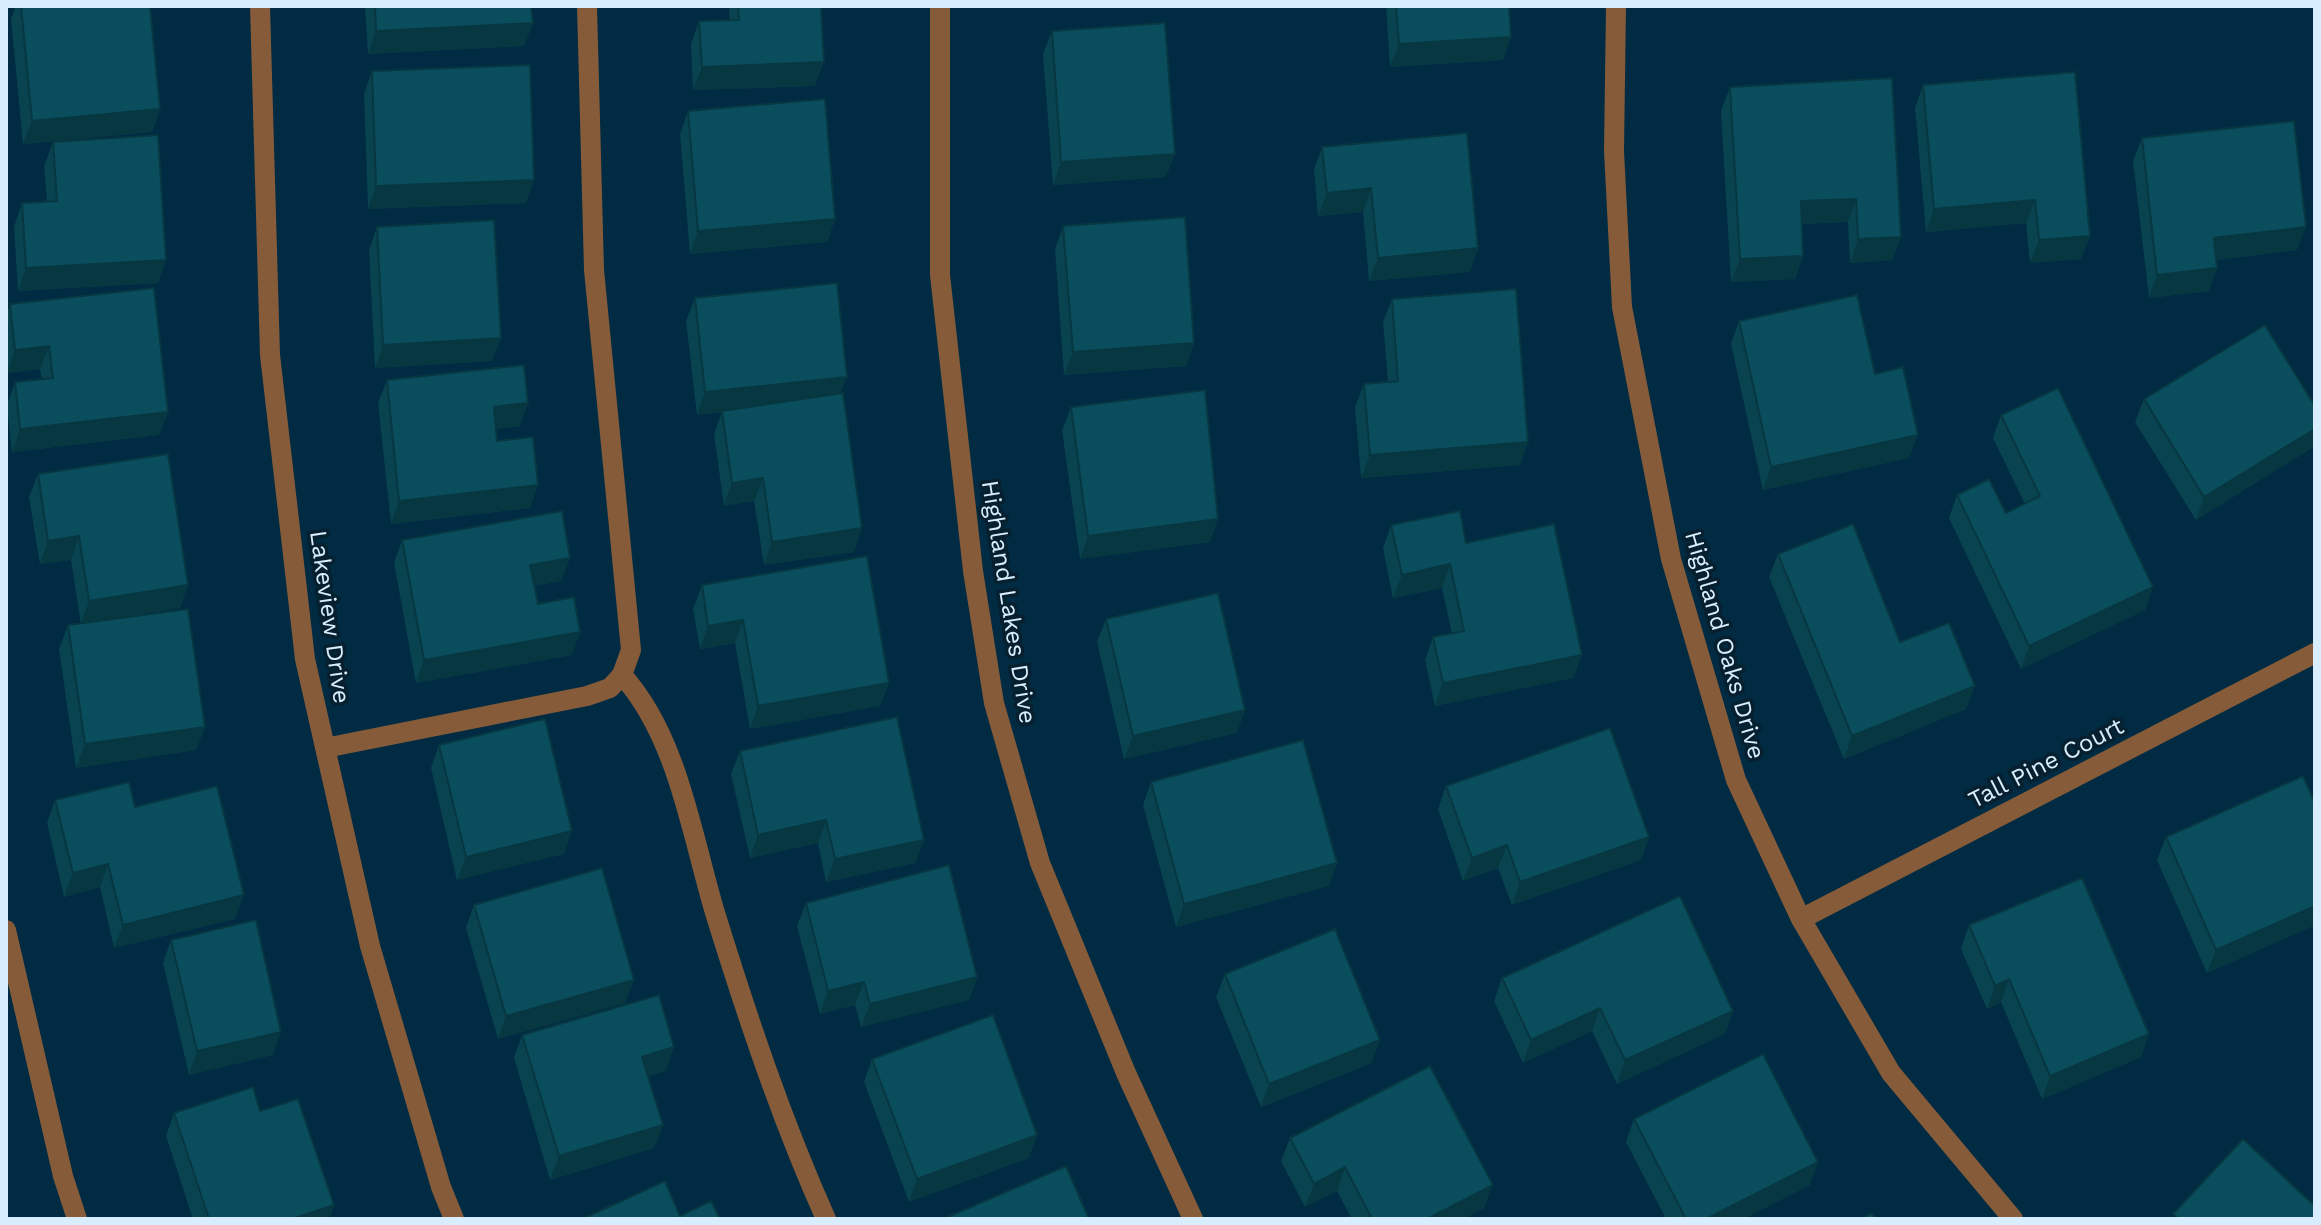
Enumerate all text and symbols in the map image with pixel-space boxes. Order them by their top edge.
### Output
street label: Highland Lakes Drive [976,478,1042,726]
street label: Highland Oaks Drive [1679,528,1771,762]
street label: Lakeview Drive [304,529,356,705]
street label: Tall Pine Court [1964,712,2128,814]

